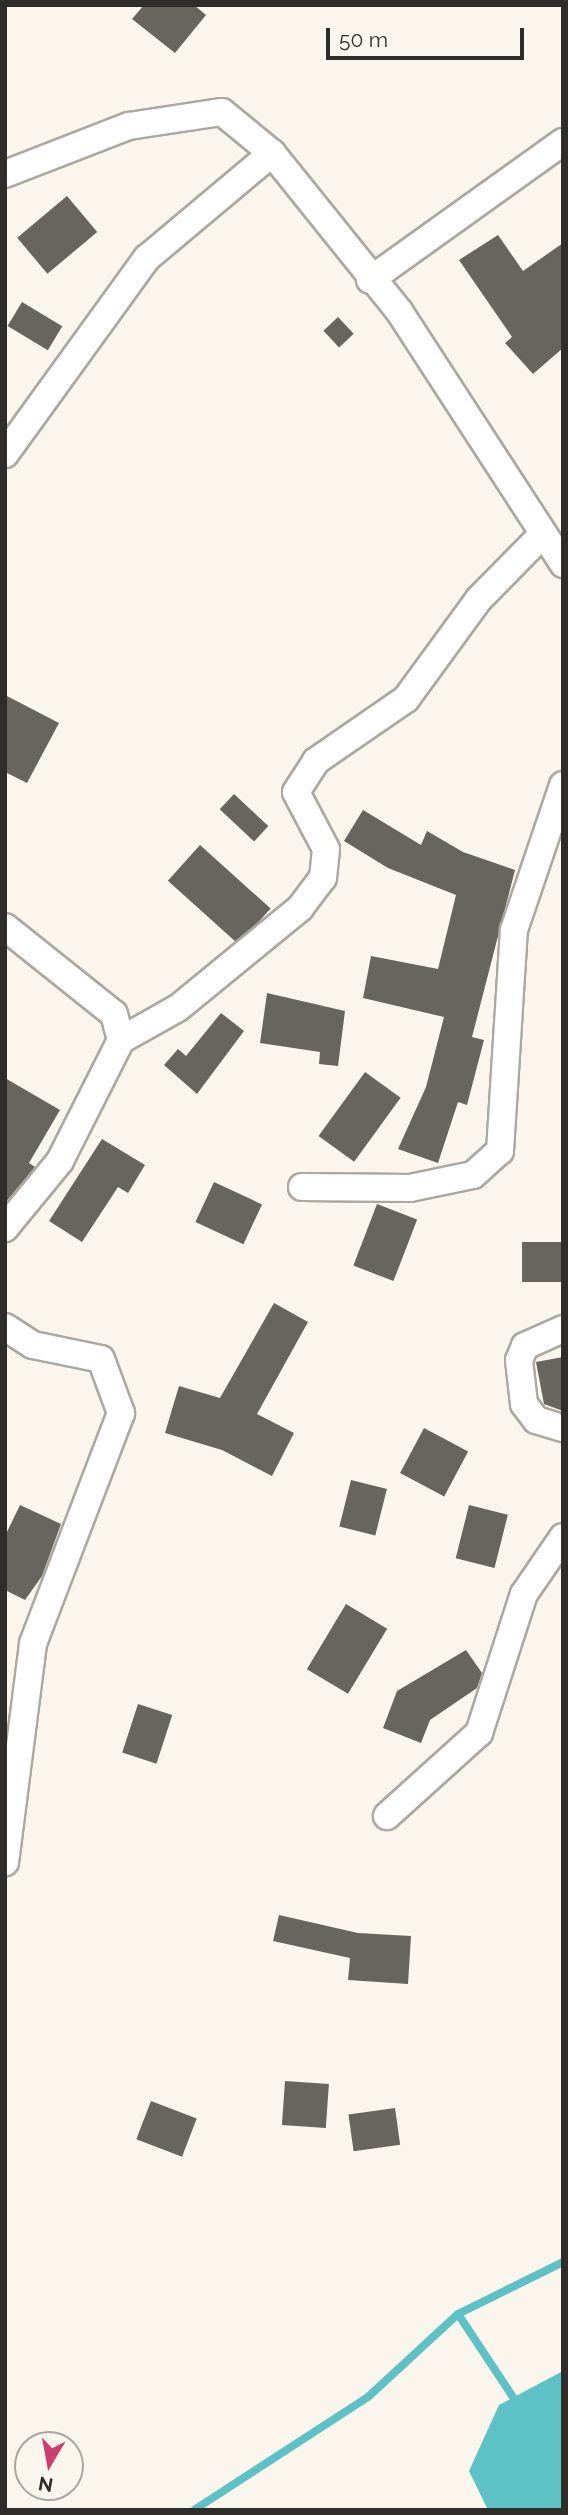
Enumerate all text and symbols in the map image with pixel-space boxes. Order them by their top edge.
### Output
scale bar [330,14,528,58]
text: 50 m [339,27,388,52]
north arrow [14,2431,84,2501]
text: N [37,2473,55,2497]

